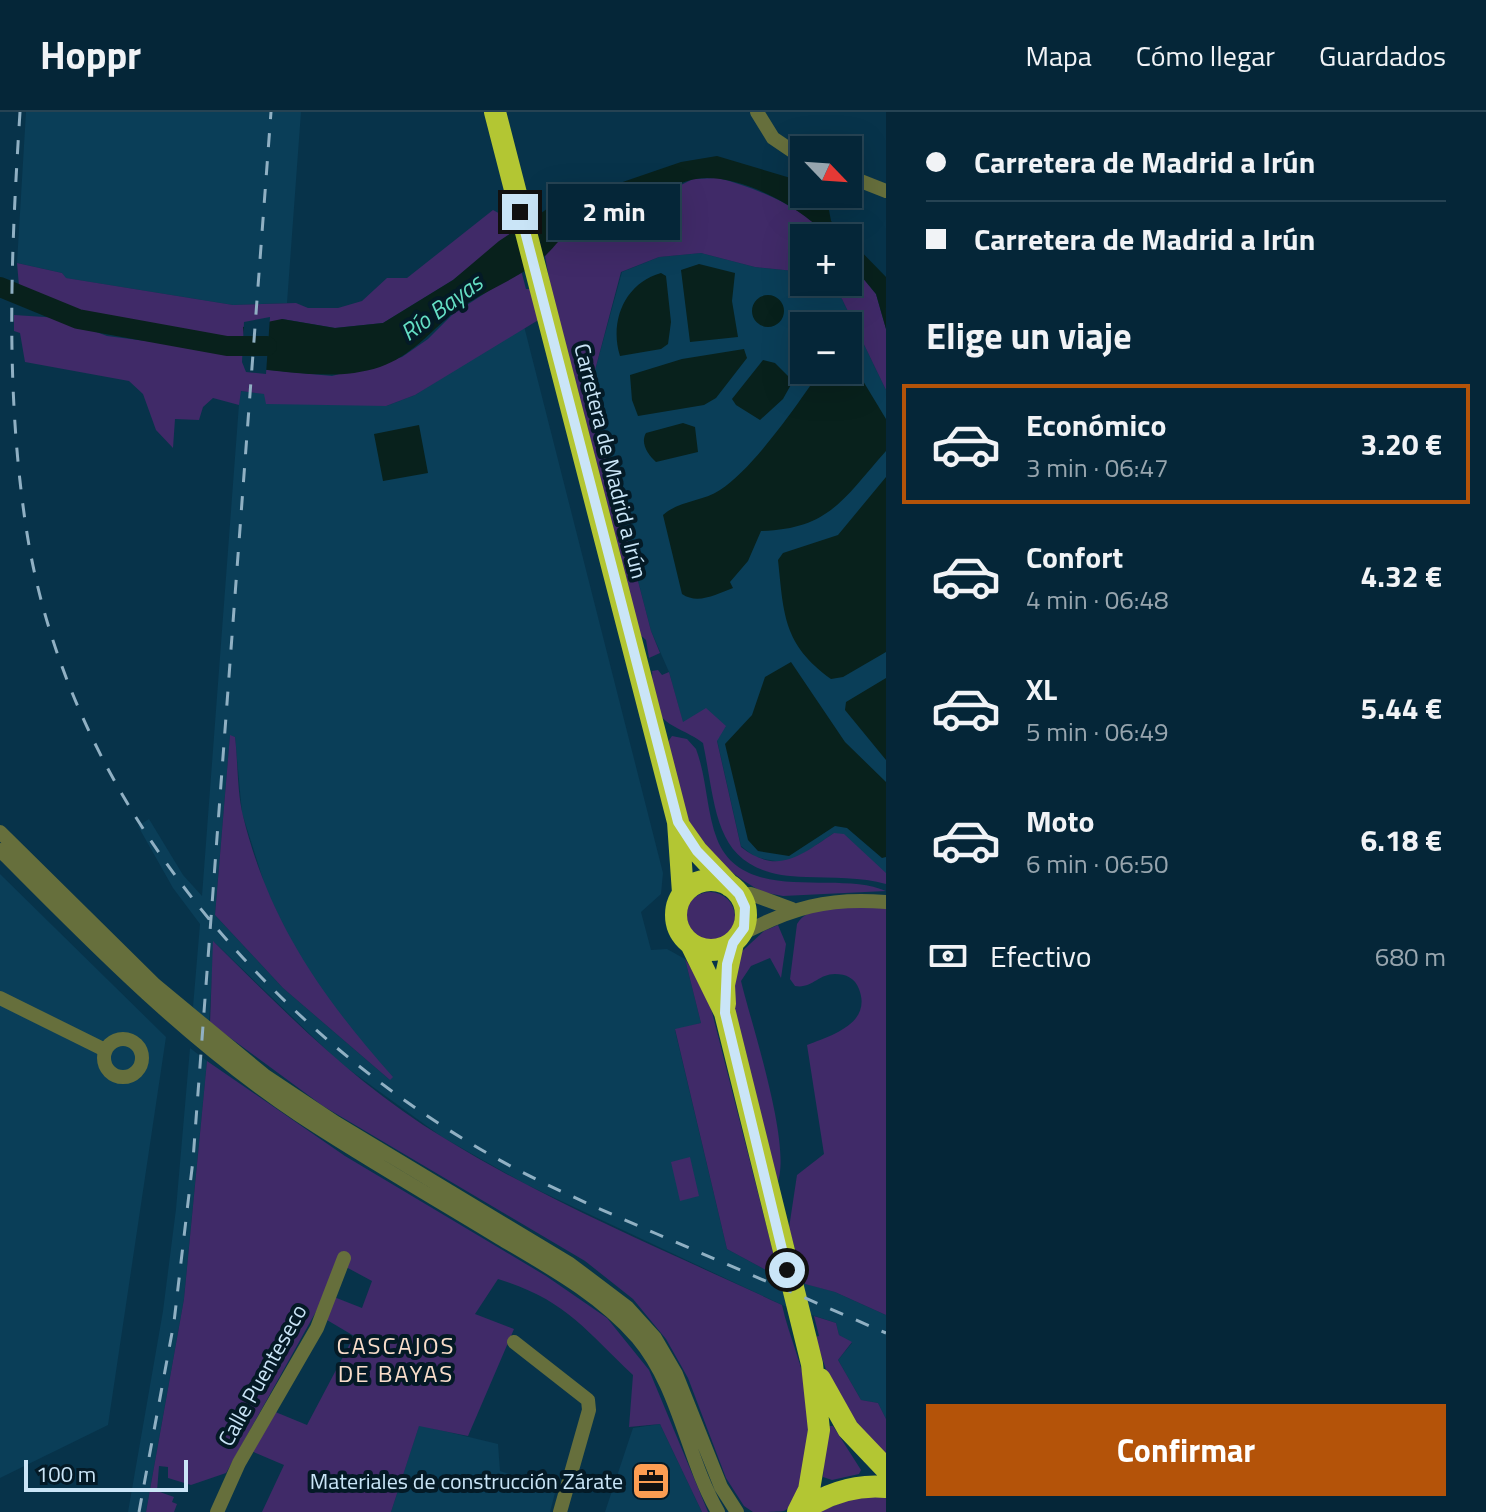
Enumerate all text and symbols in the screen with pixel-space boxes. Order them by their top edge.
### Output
text: Hoppr [40,26,141,84]
text: Mapa [1025,34,1092,77]
text: Cómo llegar [1136,34,1275,77]
text: Guardados [1319,34,1446,77]
north arrow [790,136,862,208]
map controls [790,136,862,384]
text: Carretera de Madrid a Irún [974,139,1315,185]
callout: 2 min [548,184,680,240]
text: 2 min [582,192,646,231]
route end [502,194,538,230]
text: Carretera de Madrid a Irún [974,216,1315,262]
button: + [790,224,862,296]
water label: Río Bayas [392,264,491,349]
text: Elige un viaje [926,308,1132,363]
button: − [790,312,862,384]
street label: Carretera de Madrid a Irún [565,340,657,582]
text: Económico [1026,402,1166,448]
icon: car [930,408,1002,480]
text: 3.20 € [1361,421,1442,467]
text: 3 min · 06:47 [1026,448,1169,487]
text: Confort [1026,534,1123,580]
icon: car [930,540,1002,612]
text: 4.32 € [1361,553,1442,599]
text: 4 min · 06:48 [1026,580,1169,619]
text: XL [1026,666,1057,712]
icon: car [930,672,1002,744]
text: 5.44 € [1361,685,1442,731]
text: 5 min · 06:49 [1026,712,1169,751]
text: Moto [1026,798,1094,844]
icon: car [930,804,1002,876]
text: 6.18 € [1361,817,1442,863]
text: 6 min · 06:50 [1026,844,1169,883]
text: Efectivo [990,933,1092,979]
icon: cash [926,934,970,978]
text: 680 m [1375,937,1446,976]
route start [769,1252,805,1288]
street label: Calle Puenteseco [209,1298,315,1452]
district label: CASCAJOS DE BAYAS [336,1327,456,1391]
button: Confirmar [926,1404,1446,1496]
scale bar [24,1456,188,1492]
text: 100 m [36,1457,96,1491]
office icon: Materiales de construcción Zárate [630,1460,672,1502]
place label: Materiales de construcción Zárate [310,1464,623,1498]

